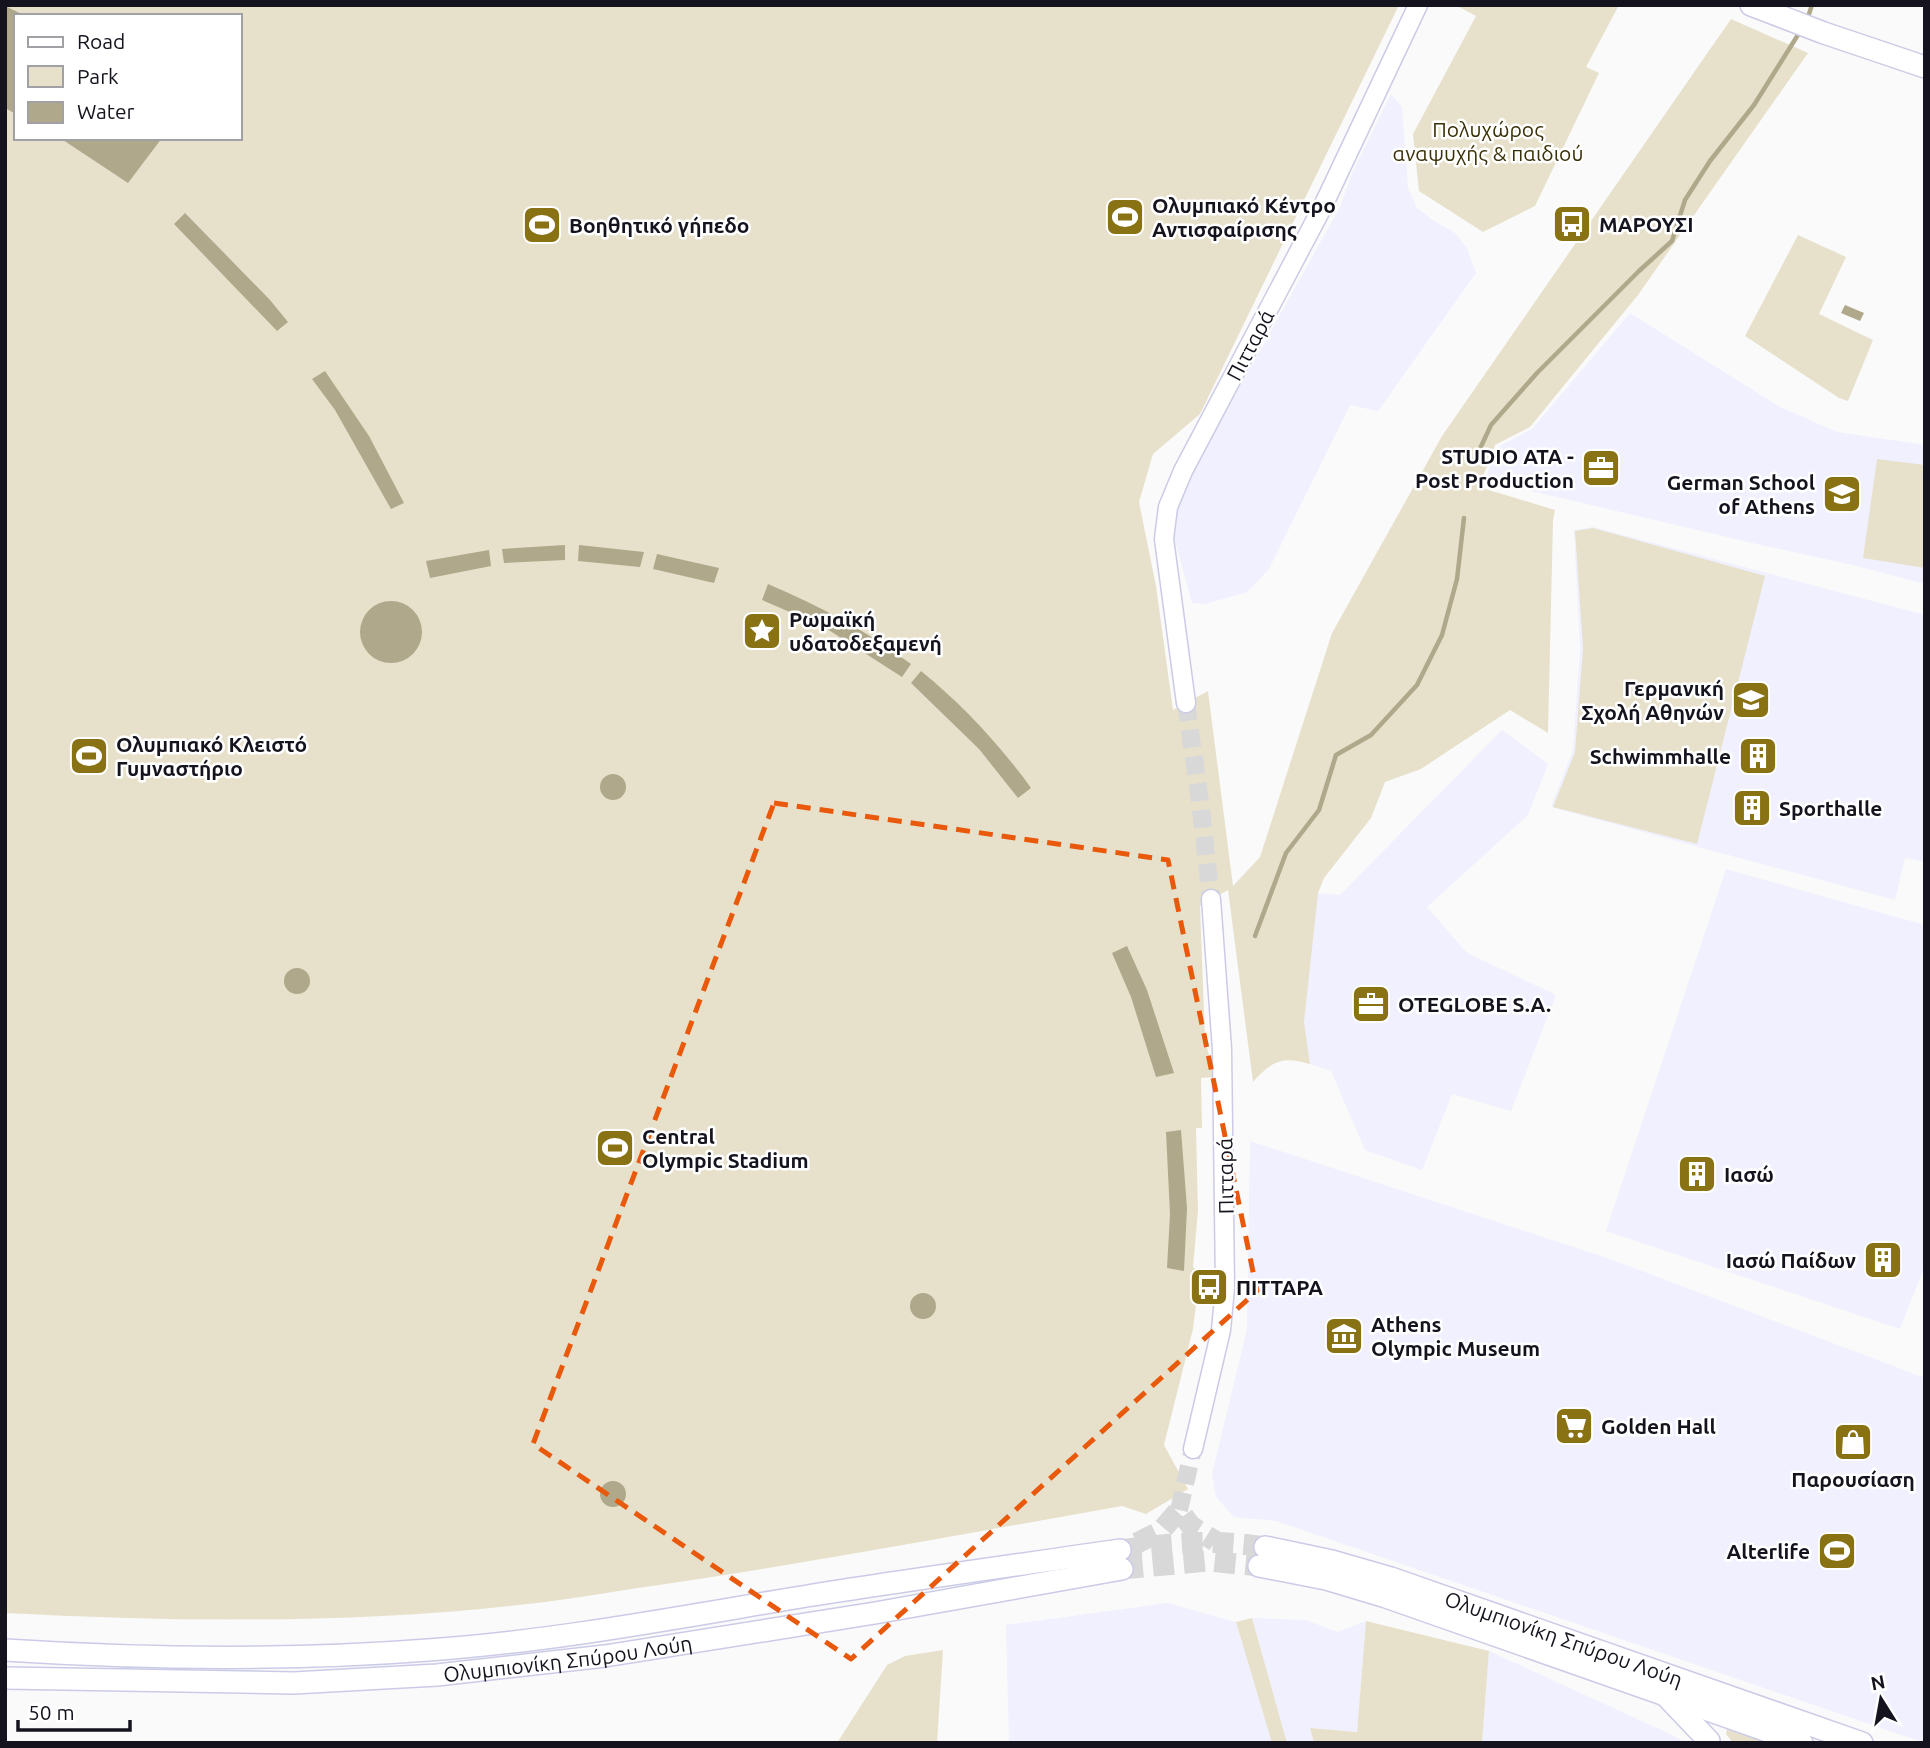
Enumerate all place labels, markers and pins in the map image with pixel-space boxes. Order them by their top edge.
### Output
place label: Ολυμπιακό Κέντρο Αντισφαίρισης [1152,193,1336,241]
sports icon: Ολυμπιακό Κέντρο Αντισφαίρισης [1104,196,1146,238]
bus stop icon: ΜΑΡΟΥΣΙ [1551,203,1593,245]
sports icon: Βοηθητικό γήπεδο [521,204,563,246]
place label: ΜΑΡΟΥΣΙ [1599,212,1693,236]
place label: Βοηθητικό γήπεδο [569,213,749,237]
place label: STUDIO ATA - Post Production [1415,444,1574,492]
office icon: STUDIO ATA - Post Production [1580,447,1622,489]
place label: German School of Athens [1667,470,1815,518]
school or university icon: German School of Athens [1821,473,1863,515]
place label: Ρωμαϊκή υδατοδεξαμενή [789,607,942,655]
place icon: Ρωμαϊκή υδατοδεξαμενή [741,610,783,652]
place label: Γερμανική Σχολή Αθηνών [1581,676,1724,724]
school or university icon: Γερμανική Σχολή Αθηνών [1730,679,1772,721]
place label: Ολυμπιακό Κλειστό Γυμναστήριο [116,732,307,780]
sports icon: Ολυμπιακό Κλειστό Γυμναστήριο [68,735,110,777]
building icon: Schwimmhalle [1737,735,1779,777]
place label: Schwimmhalle [1590,744,1731,768]
building icon: Sporthalle [1731,787,1773,829]
place label: Sporthalle [1779,796,1882,820]
office icon: OTEGLOBE S.A. [1350,983,1392,1025]
place label: OTEGLOBE S.A. [1398,992,1551,1016]
place label: Central Olympic Stadium [642,1124,809,1172]
sports icon: Central Olympic Stadium [594,1127,636,1169]
building icon: Ιασώ [1676,1153,1718,1195]
place label: Ιασώ [1724,1162,1774,1186]
building icon: Ιασώ Παίδων [1862,1239,1904,1281]
place label: Ιασώ Παίδων [1726,1248,1856,1272]
bus stop icon: ΠΙΤΤΑΡΑ [1188,1266,1230,1308]
place label: ΠΙΤΤΑΡΑ [1236,1275,1323,1299]
place label: Athens Olympic Museum [1371,1312,1540,1360]
museum icon: Athens Olympic Museum [1323,1315,1365,1357]
supermarket icon: Golden Hall [1553,1405,1595,1447]
place label: Golden Hall [1601,1414,1716,1438]
shop icon: Παρουσίαση [1832,1421,1874,1463]
place label: Παρουσίαση [1791,1467,1915,1491]
sports icon: Alterlife [1816,1530,1858,1572]
place label: Alterlife [1727,1539,1810,1563]

